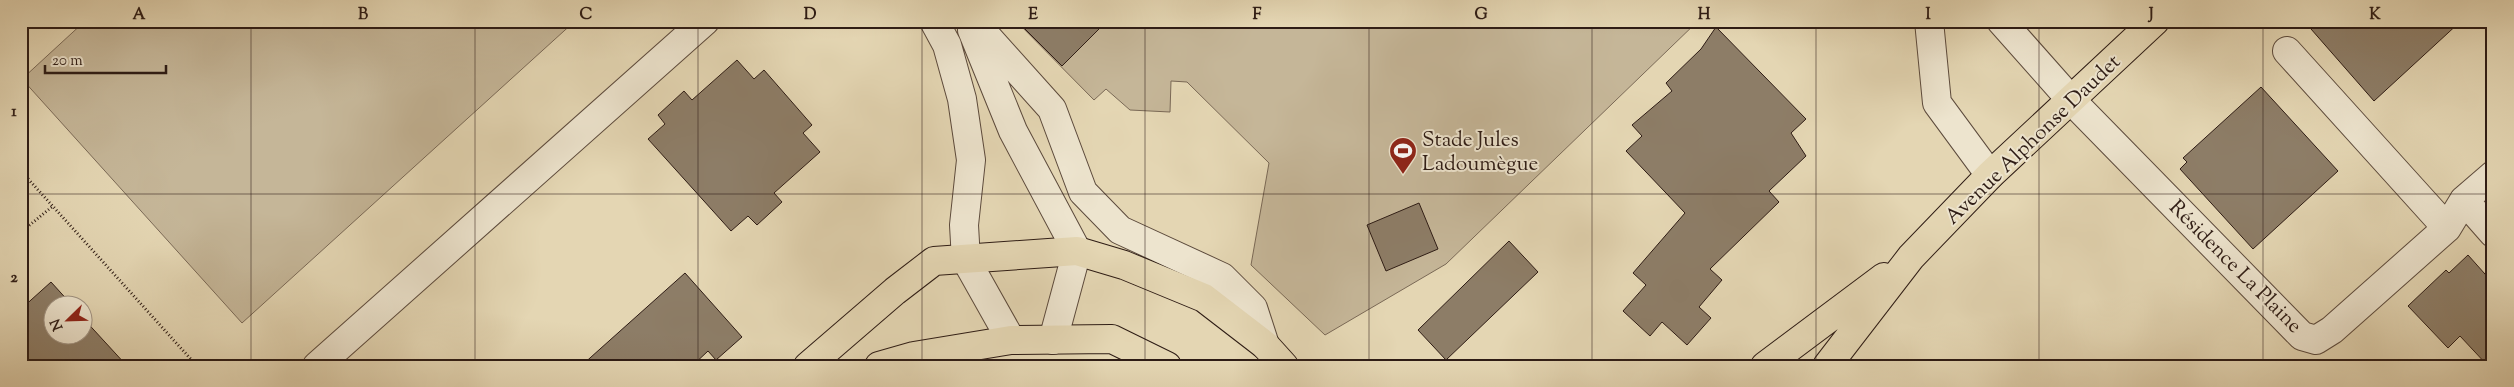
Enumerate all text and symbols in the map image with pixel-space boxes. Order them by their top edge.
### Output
text: A [133,4,146,27]
text: B [358,4,368,27]
text: C [580,4,593,27]
text: D [804,4,817,27]
text: E [1028,4,1038,27]
text: F [1253,4,1262,27]
text: G [1474,4,1488,27]
text: H [1698,4,1711,27]
text: I [1925,4,1931,27]
text: J [2147,4,2154,27]
text: K [2369,4,2381,27]
scale bar [45,42,166,74]
street label: Avenue Alphonse Daudet [1939,48,2128,233]
text: 20 m [52,51,83,72]
text: 1 [11,101,17,124]
place label: Stade Jules Ladoumègue [1422,126,1538,180]
sports icon: Stade Jules Ladoumègue [1388,136,1418,175]
street label: Résidence La Plaine [2161,194,2308,341]
text: 2 [10,267,18,290]
north arrow [42,294,92,344]
text: N [46,315,69,333]

